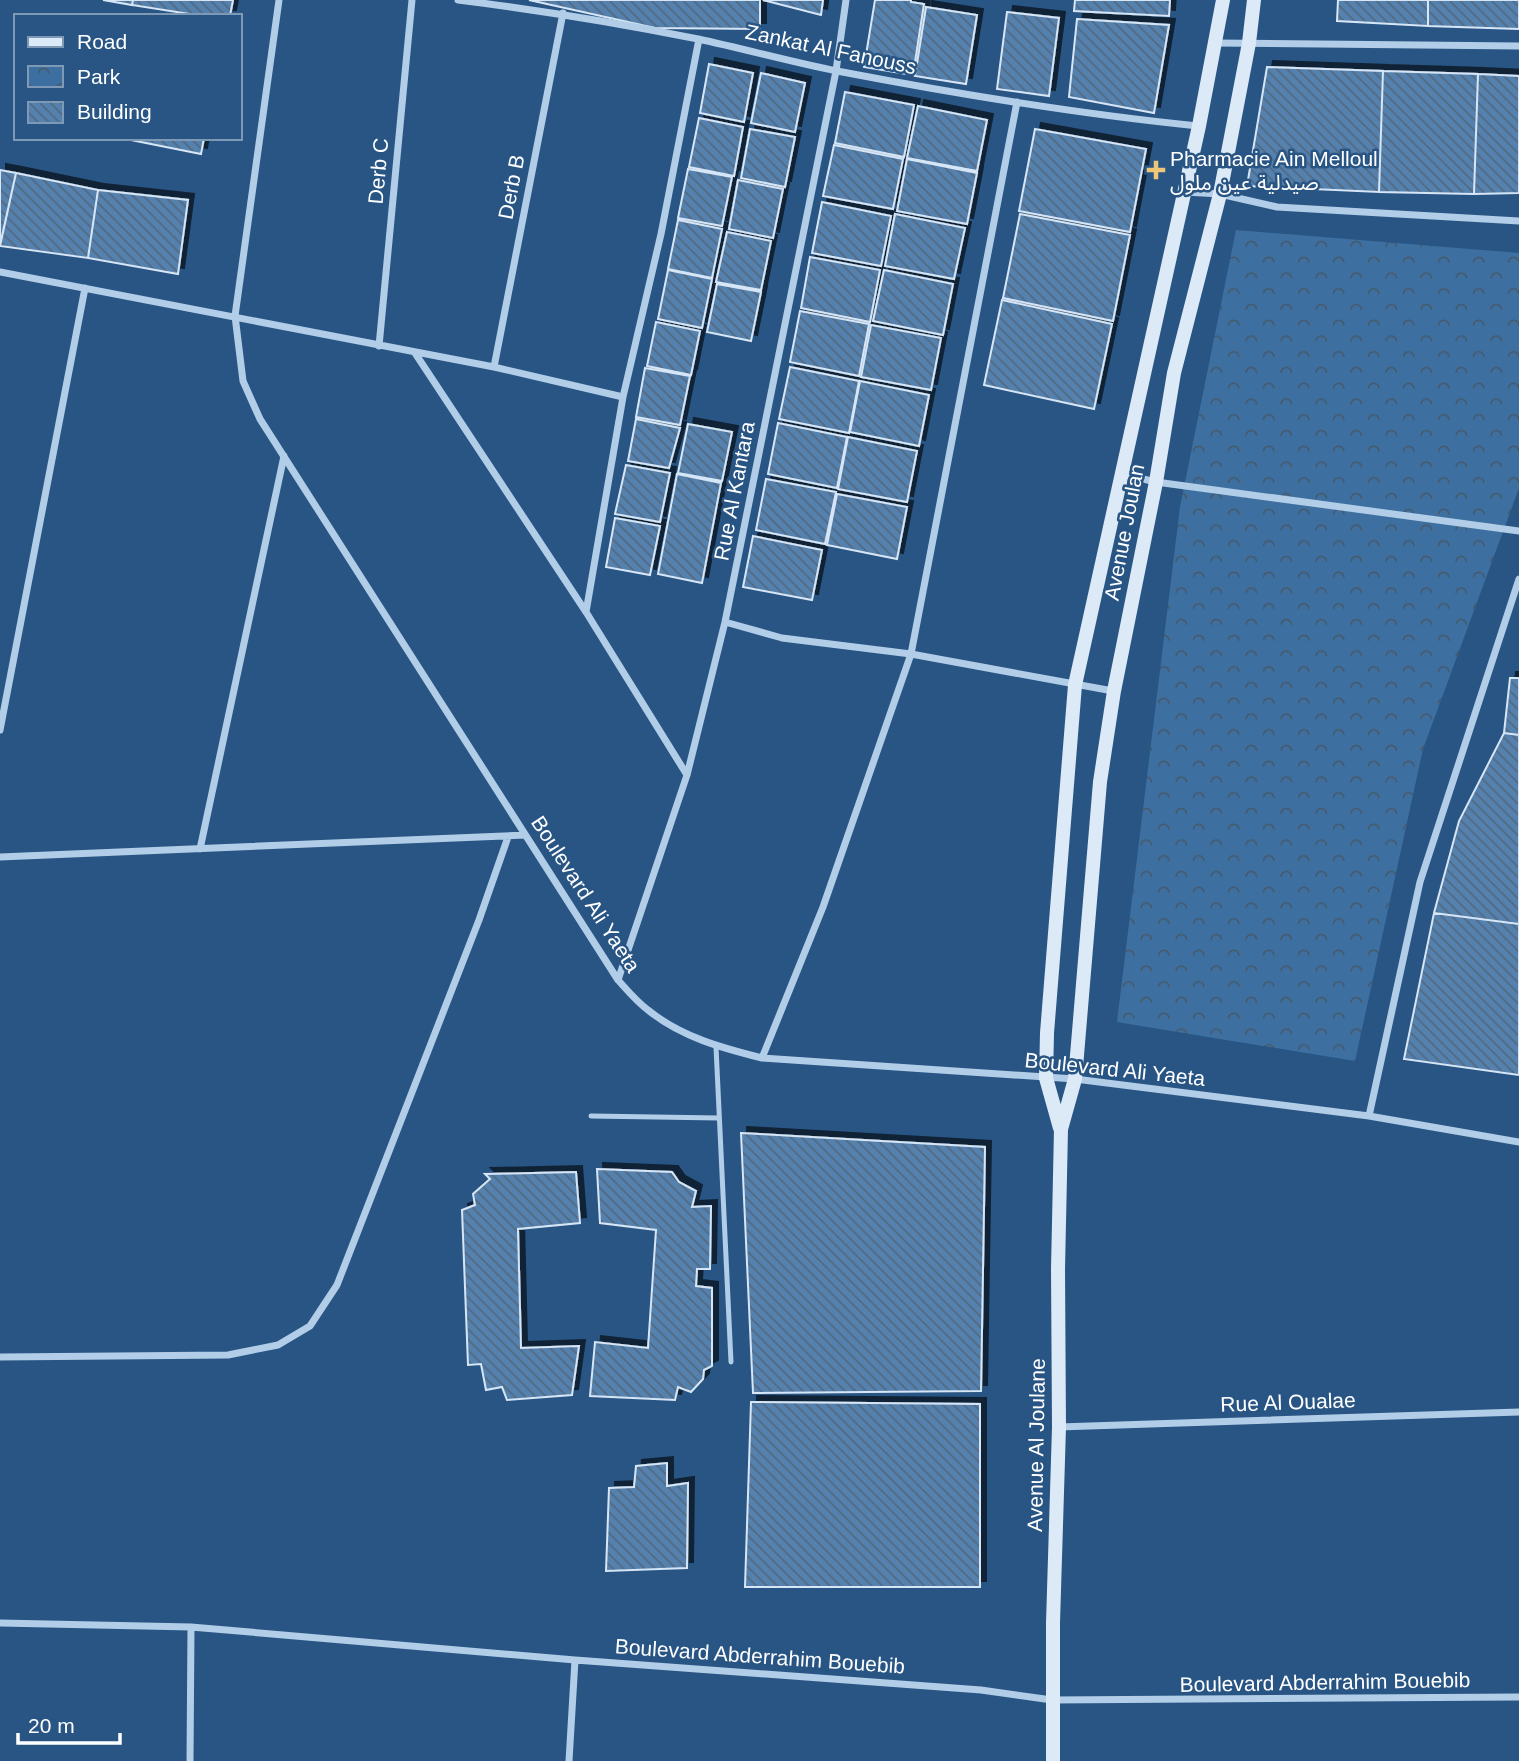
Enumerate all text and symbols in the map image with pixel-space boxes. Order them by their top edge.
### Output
legend [14,14,242,140]
street label: Zankat Al Fanouss [744,20,918,78]
text: Road [77,30,127,53]
text: Park [77,65,121,88]
text: Building [77,100,152,123]
street label: Derb C [364,137,392,205]
place label: Pharmacie Ain Melloul صيدلية عين ملول [1170,147,1378,195]
street label: Derb B [493,153,529,221]
marker: Pharmacie Ain Melloul صيدلية عين ملول [1148,162,1164,178]
street label: Rue Al Kantara [709,419,759,563]
street label: Avenue Joulan [1099,462,1149,602]
street label: Boulevard Ali Yaeta [527,812,645,977]
street label: Boulevard Ali Yaeta [1024,1048,1207,1090]
street label: Avenue Al Joulane [1023,1358,1049,1532]
street label: Rue Al Oualae [1220,1388,1356,1416]
street label: Boulevard Abderrahim Bouebib [614,1634,906,1678]
street label: Boulevard Abderrahim Bouebib [1179,1668,1471,1696]
scale bar [18,1702,119,1746]
text: 20 m [28,1714,75,1737]

